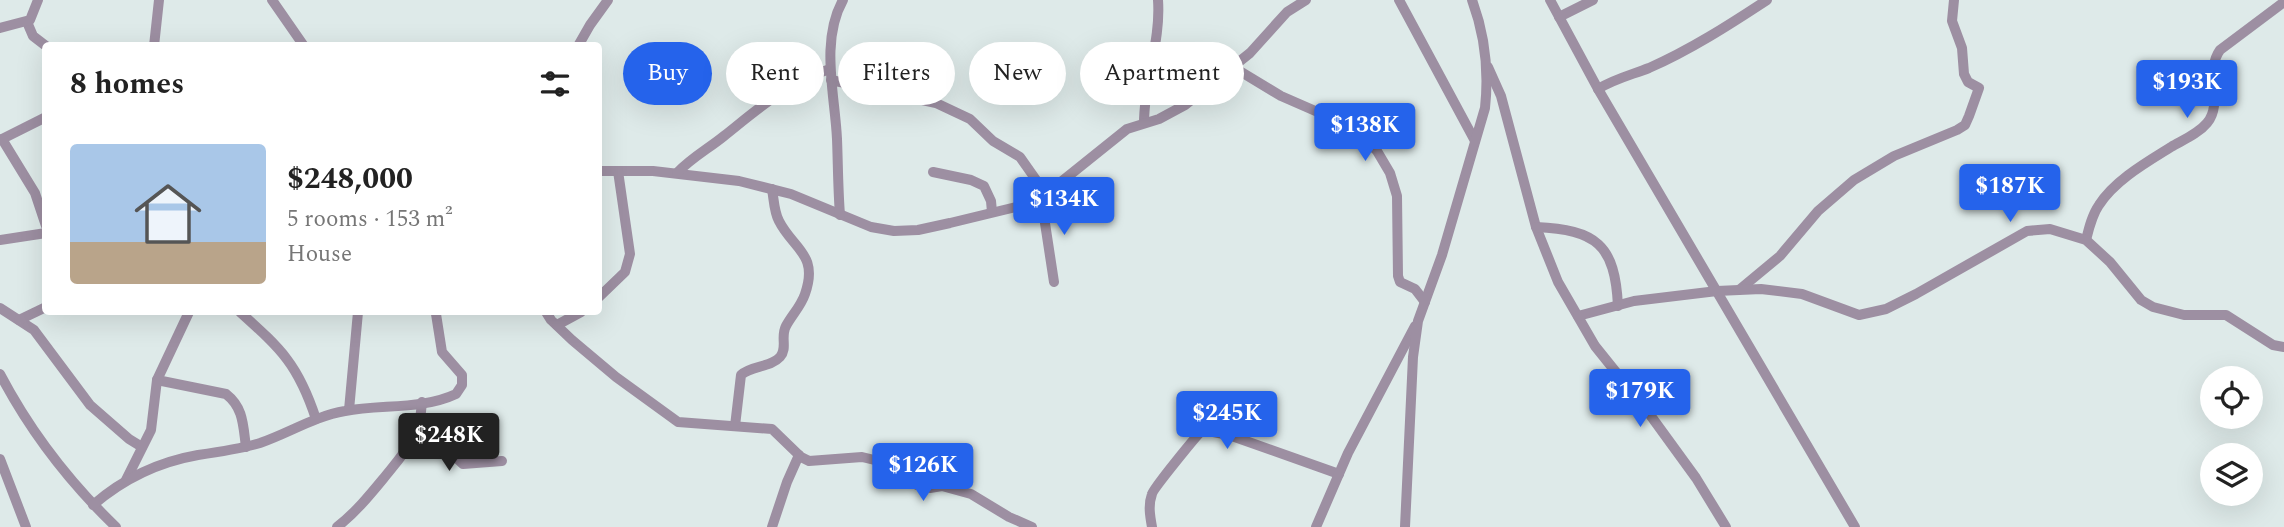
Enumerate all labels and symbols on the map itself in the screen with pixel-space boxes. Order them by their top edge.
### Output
pin: $193K [2138,60,2236,120]
pin: $138K [1316,104,1414,163]
pin: $187K [1961,164,2059,224]
pin: $134K [1015,177,1113,237]
pin: $179K [1591,370,1689,429]
pin: $245K [1178,392,1276,451]
pin: $248K [400,414,498,473]
pin: $126K [874,444,972,503]

